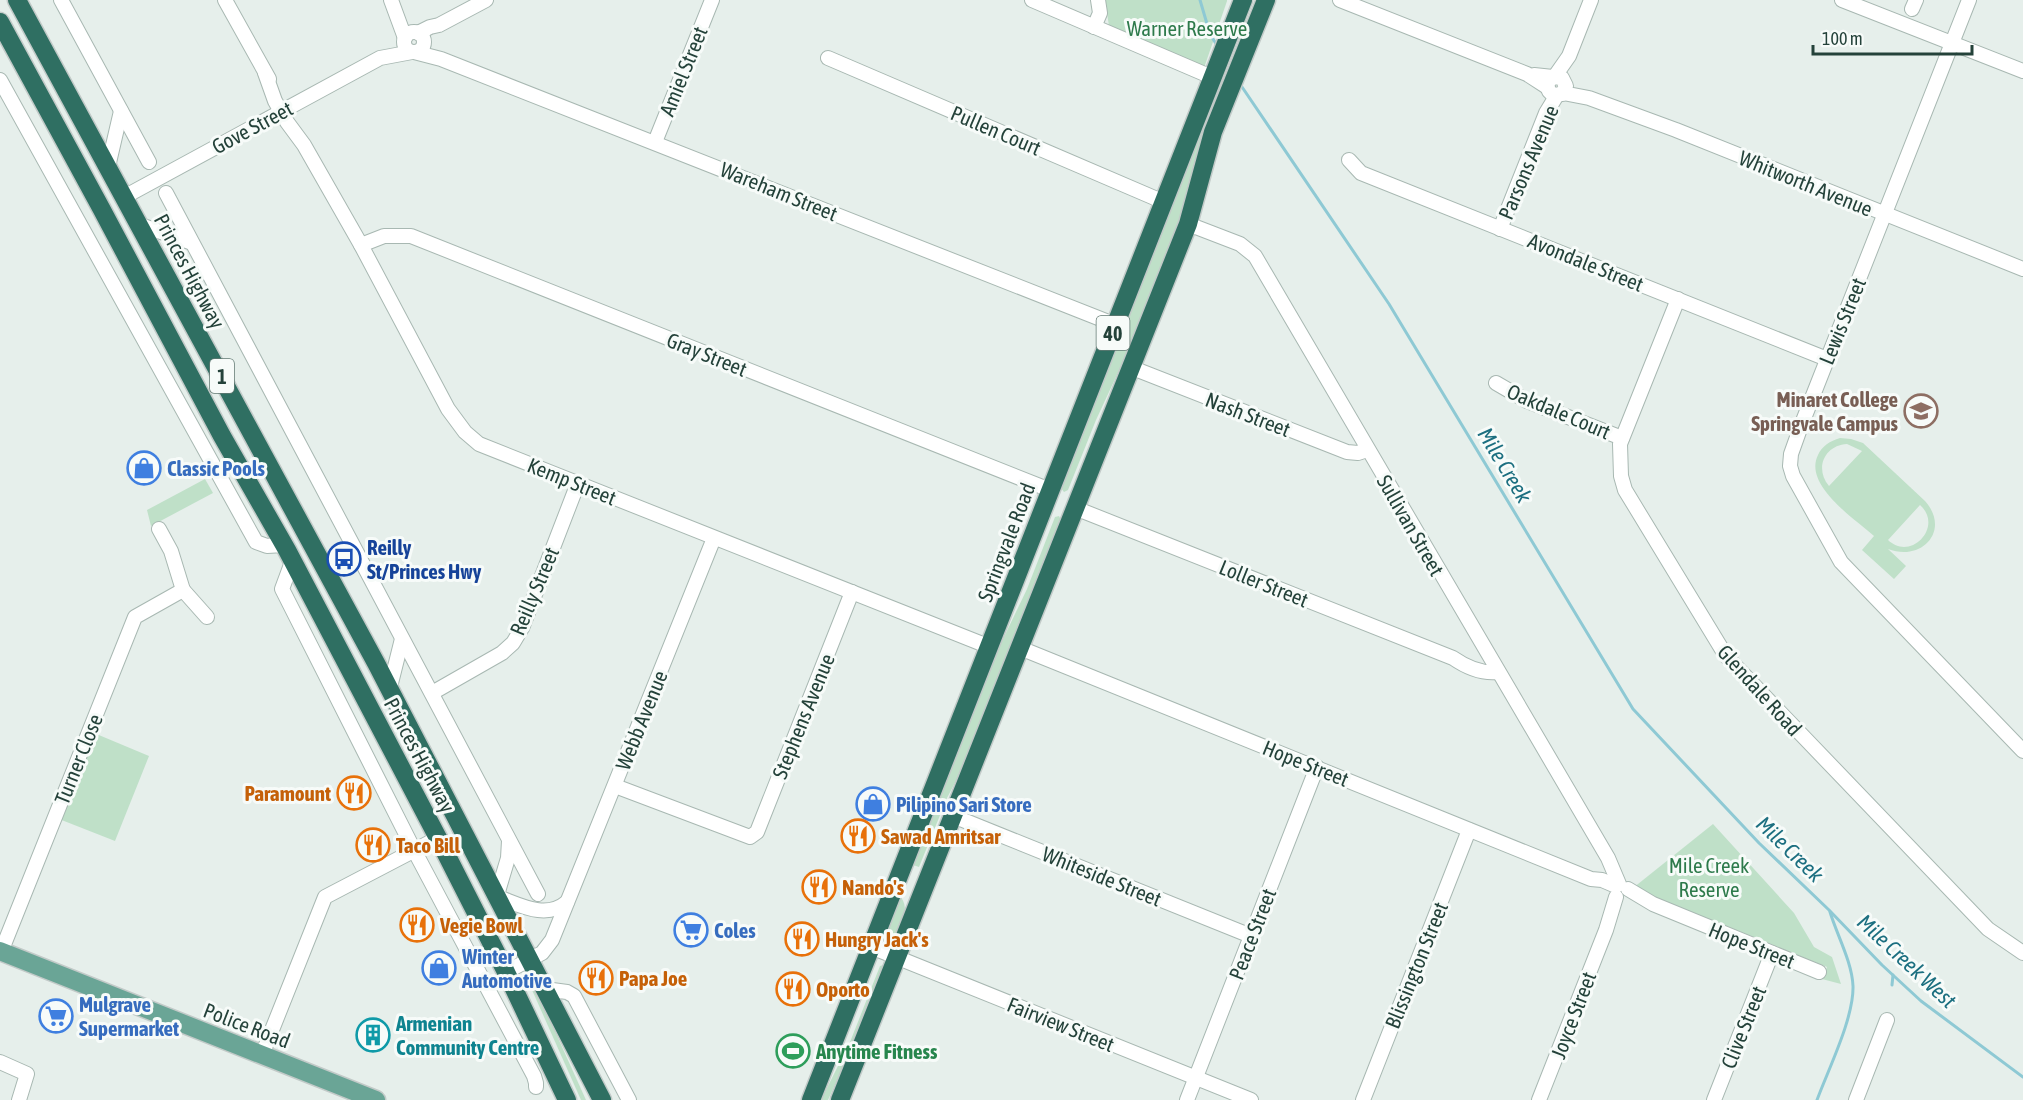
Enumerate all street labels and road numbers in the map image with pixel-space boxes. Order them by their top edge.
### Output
street label: Amiel Street [654,23,712,119]
street label: Gove Street [208,96,296,158]
street label: Pullen Court [947,100,1045,160]
street label: Parsons Avenue [1493,101,1563,223]
street label: Whitworth Avenue [1736,145,1876,221]
street label: Wareham Street [717,157,841,225]
street label: Princes Highway [150,210,230,333]
street label: Avondale Street [1525,228,1647,296]
street label: Lewis Street [1814,274,1870,368]
road number: 40 [1096,316,1130,350]
street label: Gray Street [663,327,751,381]
road number: 1 [210,359,234,393]
street label: Oakdale Court [1504,378,1614,444]
street label: Nash Street [1202,387,1294,441]
street label: Kemp Street [524,452,620,510]
street label: Sullivan Street [1373,470,1449,580]
street label: Springvale Road [972,479,1040,605]
street label: Reilly Street [505,543,563,639]
street label: Loller Street [1216,554,1312,612]
street label: Glendale Road [1713,640,1807,740]
street label: Stephens Avenue [767,650,839,782]
street label: Webb Avenue [610,667,672,773]
street label: Princes Highway [380,694,460,817]
street label: Turner Close [49,710,107,808]
street label: Hope Street [1260,735,1352,791]
street label: Whiteside Street [1039,841,1165,911]
street label: Peace Street [1224,885,1280,983]
street label: Blissington Street [1380,898,1452,1032]
street label: Hope Street [1706,917,1798,973]
street label: Joyce Street [1545,968,1601,1062]
street label: Clive Street [1716,982,1770,1072]
street label: Fairview Street [1004,992,1118,1056]
street label: Police Road [200,998,294,1052]

